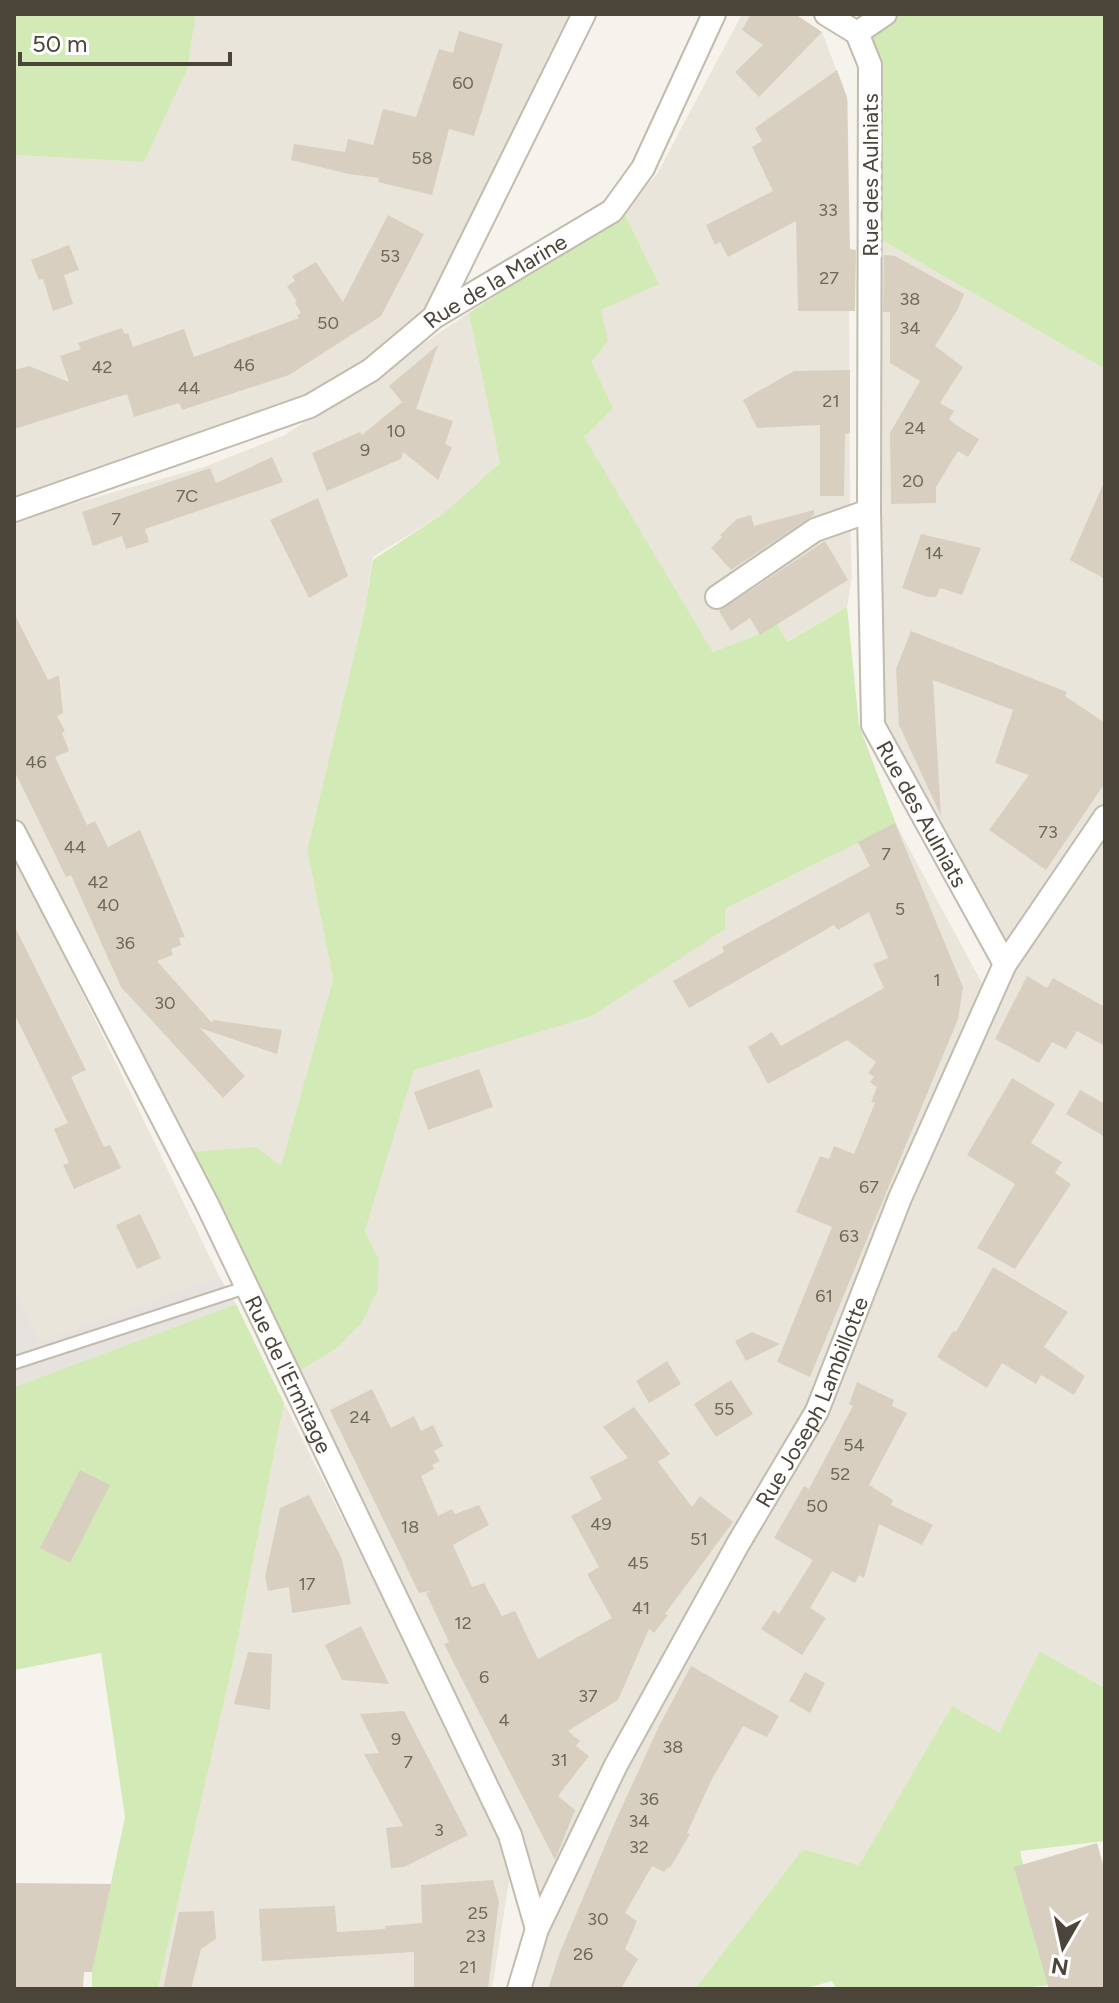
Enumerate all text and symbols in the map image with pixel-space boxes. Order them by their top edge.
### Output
scale bar [20,16,230,66]
text: 50 m [32,29,88,58]
house number: 60 [452,72,474,94]
street label: Rue des Aulniats [857,93,884,257]
house number: 58 [411,147,433,169]
house number: 33 [818,199,838,221]
street label: Rue de la Marine [418,228,572,334]
house number: 53 [380,245,400,267]
house number: 27 [819,267,839,289]
house number: 38 [900,288,920,310]
house number: 50 [317,312,339,334]
house number: 34 [900,317,920,339]
house number: 46 [233,354,255,376]
house number: 42 [91,356,113,378]
house number: 44 [178,377,200,399]
house number: 21 [822,390,840,412]
house number: 24 [904,417,926,439]
house number: 10 [387,420,405,442]
house number: 9 [360,439,370,461]
house number: 20 [902,470,924,492]
house number: 7C [176,485,198,507]
house number: 7 [111,508,121,530]
house number: 14 [925,542,943,564]
street label: Rue des Aulniats [870,736,973,892]
house number: 46 [25,751,47,773]
house number: 73 [1038,821,1058,843]
house number: 44 [64,836,86,858]
house number: 7 [881,843,891,865]
house number: 42 [87,871,109,893]
house number: 40 [97,894,119,916]
house number: 5 [895,898,905,920]
house number: 36 [115,932,135,954]
house number: 1 [933,969,941,991]
house number: 30 [154,992,176,1014]
house number: 67 [859,1176,879,1198]
house number: 63 [839,1225,859,1247]
house number: 61 [815,1285,833,1307]
street label: Rue de l'Ermitage [239,1291,338,1458]
street label: Rue Joseph Lambillotte [750,1293,874,1512]
house number: 55 [714,1398,734,1420]
house number: 24 [349,1406,371,1428]
house number: 54 [843,1434,865,1456]
house number: 52 [830,1463,850,1485]
house number: 50 [806,1495,828,1517]
house number: 49 [590,1513,612,1535]
house number: 18 [401,1516,419,1538]
house number: 51 [690,1528,708,1550]
house number: 45 [627,1552,649,1574]
house number: 17 [298,1573,316,1595]
house number: 41 [632,1597,650,1619]
house number: 12 [454,1612,472,1634]
house number: 6 [479,1666,489,1688]
house number: 37 [578,1685,598,1707]
house number: 4 [498,1709,510,1731]
house number: 9 [391,1728,401,1750]
house number: 38 [663,1736,683,1758]
house number: 31 [550,1749,568,1771]
house number: 7 [403,1751,413,1773]
house number: 36 [639,1788,659,1810]
house number: 34 [629,1810,649,1832]
house number: 3 [434,1819,444,1841]
house number: 32 [629,1836,649,1858]
house number: 25 [468,1902,488,1924]
north arrow [1023,1907,1103,1987]
house number: 30 [587,1908,609,1930]
house number: 23 [466,1925,486,1947]
house number: 26 [573,1943,593,1965]
text: N [1049,1952,1070,1981]
house number: 21 [459,1956,477,1978]

